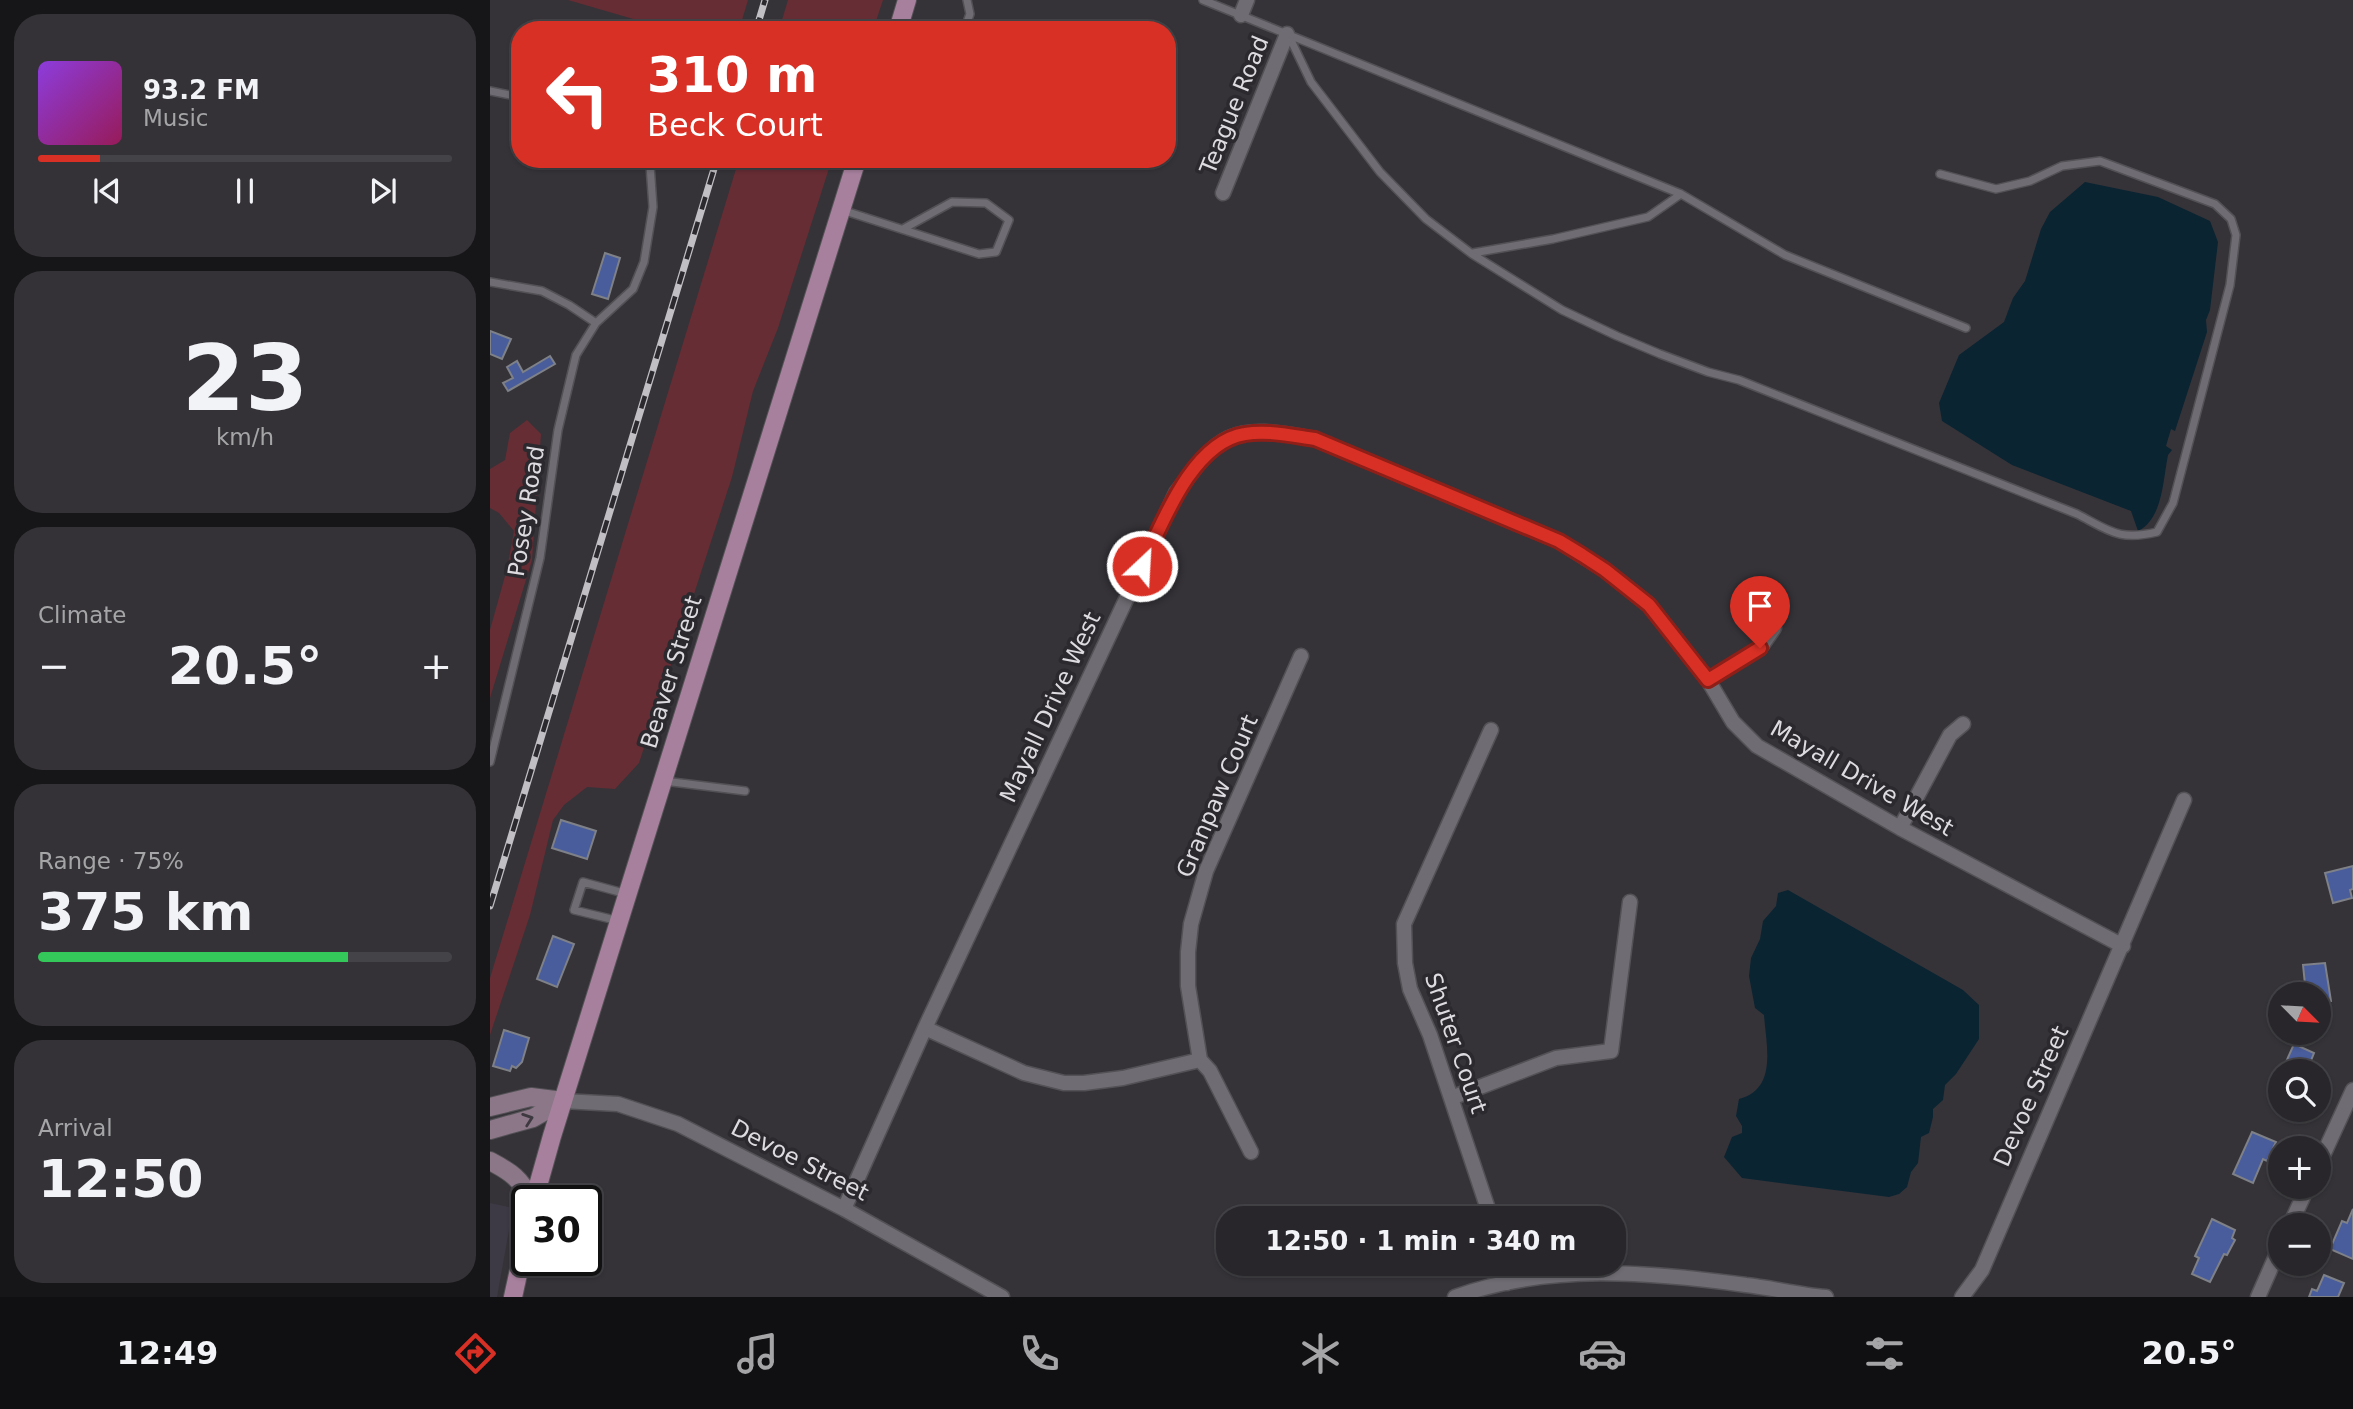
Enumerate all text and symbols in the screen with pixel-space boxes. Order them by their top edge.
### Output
street label: Teague Road [1194,32,1274,179]
text: 310 m [647,47,817,104]
icon: left [532,49,623,140]
text: 93.2 FM [143,75,260,105]
text: Music [143,105,208,131]
text: Beck Court [647,106,823,144]
icon: previous [88,172,126,210]
icon: pause [226,172,264,210]
icon: next [364,172,402,210]
text: 23 [182,326,308,431]
text: km/h [216,424,274,450]
street label: Posey Road [503,444,549,578]
position arrow [1105,529,1179,603]
pin [1730,576,1790,648]
icon: arrive [1741,587,1779,625]
street label: Beaver Street [635,592,707,752]
text: Climate [38,602,127,628]
street label: Mayall Drive West [994,608,1106,806]
text: 20.5° [168,636,322,696]
text: − [38,644,70,688]
text: + [420,644,452,688]
street label: Granpaw Court [1171,711,1263,881]
street label: Mayall Drive West [1766,715,1958,841]
text: Range · 75% [38,848,184,874]
text: 375 km [38,882,253,942]
street label: Shuter Court [1420,969,1492,1117]
north arrow [2268,982,2331,1045]
map controls [2268,982,2331,1276]
street label: Devoe Street [1988,1022,2074,1170]
button: search [2268,1059,2331,1122]
one-way arrow [521,1113,533,1127]
street label: Devoe Street [727,1114,873,1206]
text: Arrival [38,1115,113,1141]
button: + [2268,1136,2331,1199]
text: 12:50 [38,1149,204,1209]
speed limit sign: 30 [511,1185,602,1276]
button: − [2268,1213,2331,1276]
text: 12:50 · 1 min · 340 m [1266,1226,1576,1256]
icon: directions [451,1329,500,1378]
icon: music [733,1329,782,1378]
icon: phone [1015,1329,1064,1378]
icon: climate [1296,1329,1345,1378]
icon: car [1578,1329,1627,1378]
icon: filters [1860,1329,1909,1378]
text: 12:49 [116,1334,218,1372]
text: 20.5° [2142,1334,2237,1372]

